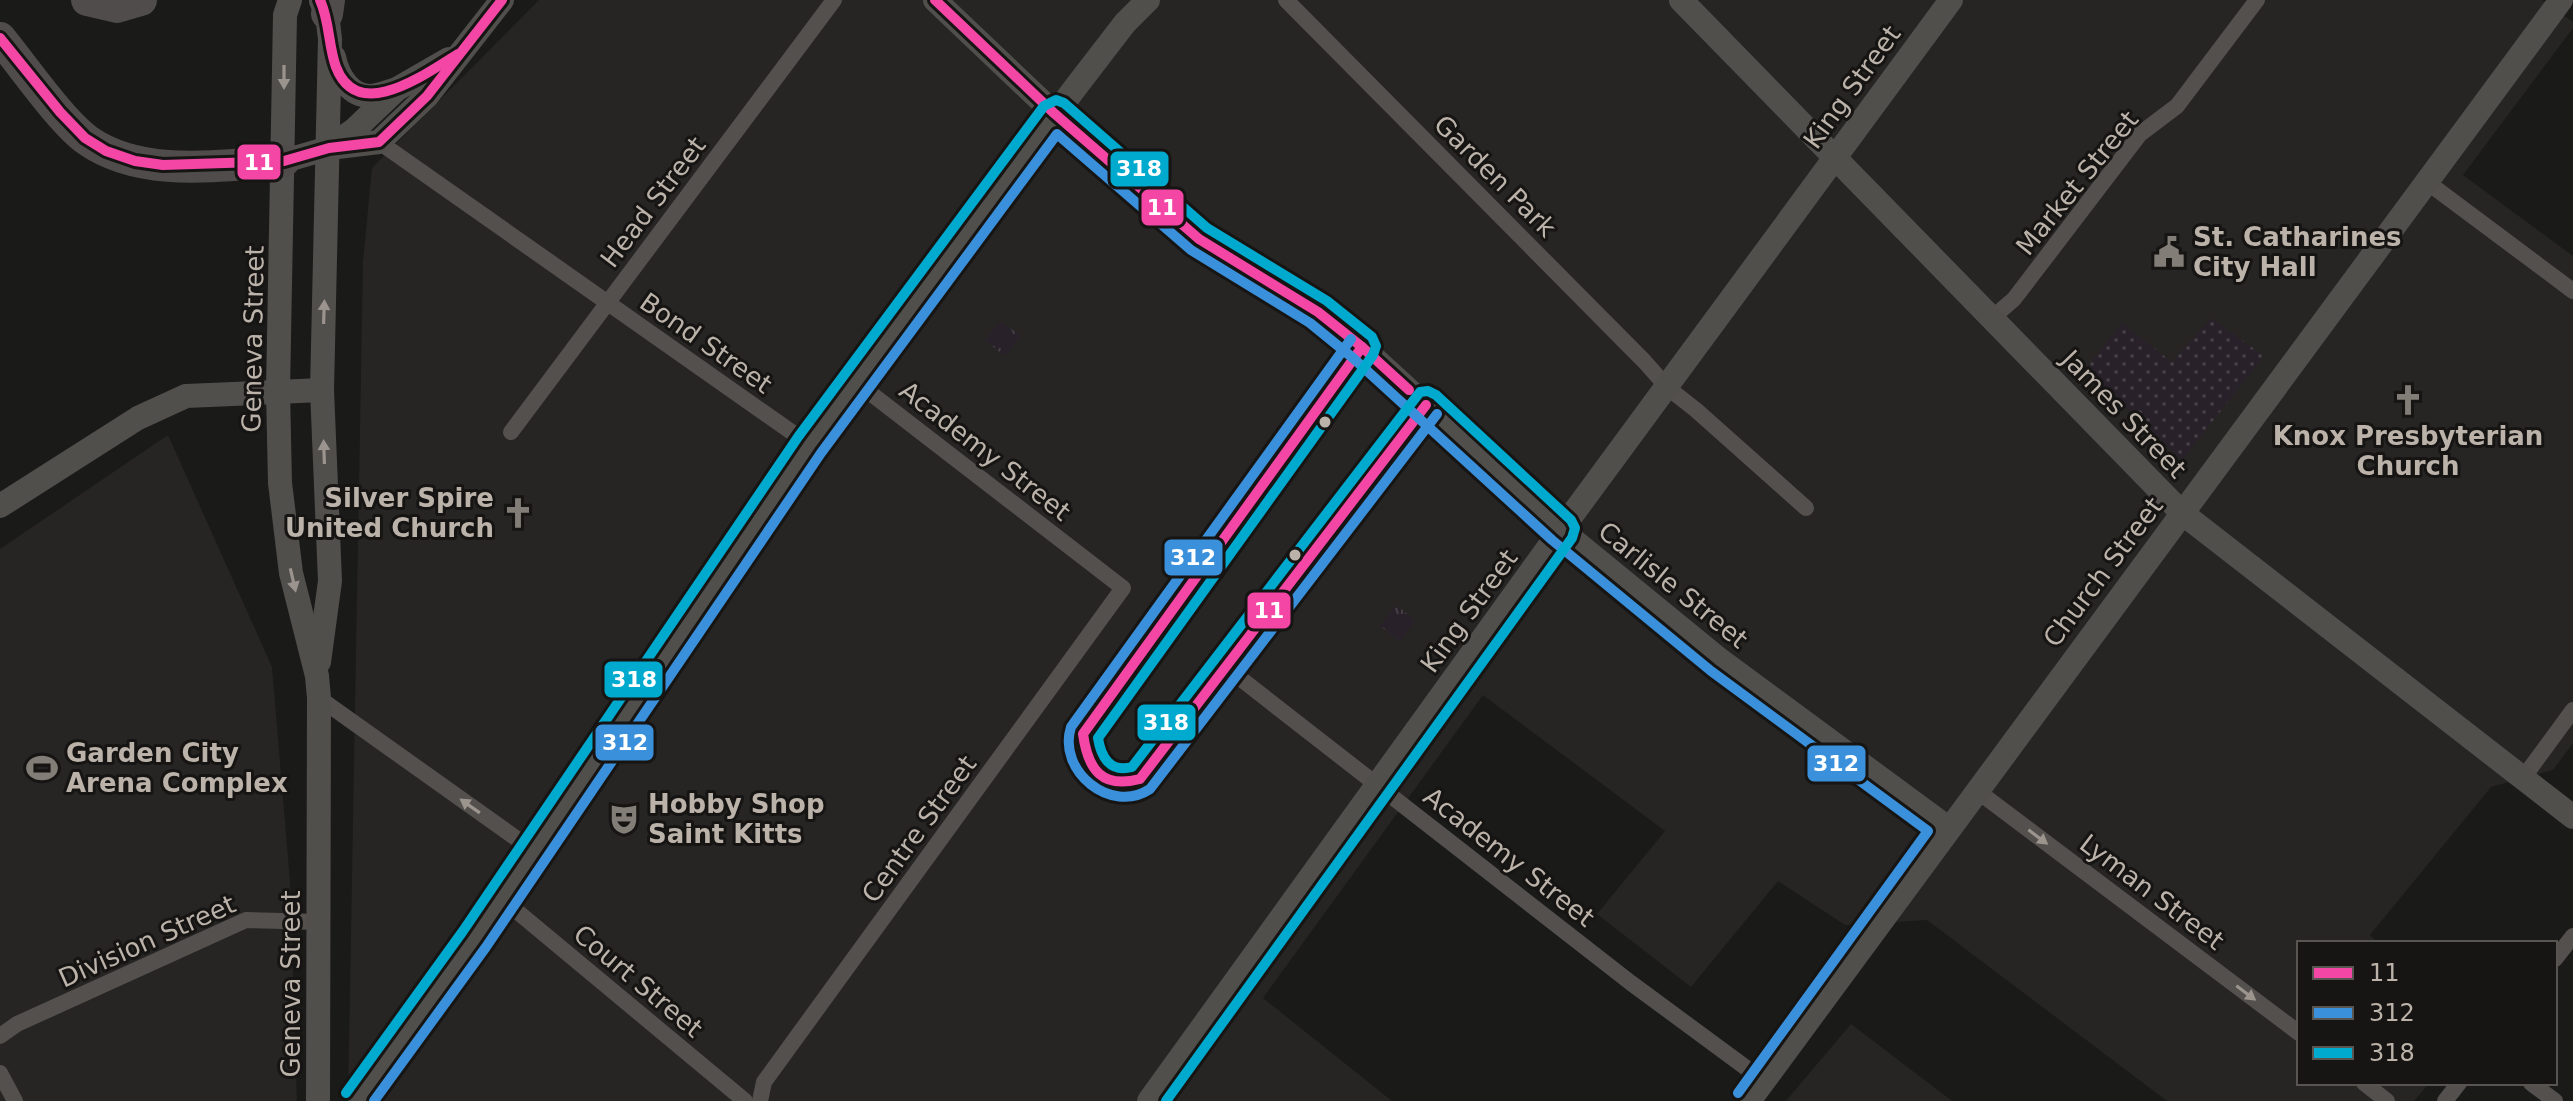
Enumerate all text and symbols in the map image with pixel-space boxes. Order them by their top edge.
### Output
street label: King Street [1797,20,1907,154]
one-way arrow [278,65,291,90]
street label: Market Street [2010,105,2144,261]
street label: Garden Park [1428,109,1562,243]
street label: Head Street [594,131,712,273]
line badge: 11 [236,143,282,181]
text: 11 [244,150,274,175]
line badge: 318 [1109,150,1170,188]
text: 318 [1116,156,1162,181]
line badge: 11 [1140,188,1185,227]
text: 11 [1147,195,1177,220]
place label: St. Catharines City Hall [2193,222,2402,282]
public building icon: St. Catharines City Hall [2152,235,2186,269]
street label: Geneva Street [236,245,270,433]
street label: Bond Street [634,287,778,399]
one-way arrow [318,299,330,324]
street label: James Street [2054,343,2192,484]
street label: Academy Street [894,375,1076,527]
church icon: Knox Presbyterian Church [2391,383,2425,417]
unlabelled marker [1317,414,1333,430]
place label: Knox Presbyterian Church [2273,421,2543,481]
one-way arrow [318,439,331,464]
place label: Silver Spire United Church [285,483,494,543]
street label: Church Street [2037,491,2169,653]
church icon: Silver Spire United Church [501,496,535,530]
street label: Carlisle Street [1592,516,1754,654]
line badge: 312 [1163,538,1224,577]
street label: King Street [1414,544,1524,678]
text: 312 [1170,545,1216,570]
unlabelled marker [1287,547,1303,563]
one-way arrow [287,568,300,593]
line badge: 11 [1246,591,1292,630]
text: 11 [1254,598,1284,623]
line badge: 318 [603,660,664,699]
text: 318 [611,667,657,692]
line badge: 318 [1136,703,1197,742]
text: 318 [1143,710,1189,735]
line badge: 312 [594,723,655,762]
text: 312 [602,730,648,755]
place label: Garden City Arena Complex [66,738,288,798]
line badge: 312 [1806,744,1867,783]
street label: Centre Street [856,750,982,908]
sports icon: Garden City Arena Complex [25,751,59,785]
text: 312 [1813,751,1859,776]
street label: Academy Street [1418,781,1600,933]
place label: Hobby Shop Saint Kitts [648,789,825,849]
one-way arrow [460,799,481,814]
theatre icon: Hobby Shop Saint Kitts [607,802,641,836]
street label: Lyman Street [2074,828,2230,956]
one-way arrow [2028,829,2049,844]
street label: Division Street [54,889,240,993]
street label: Geneva Street [276,890,306,1078]
street label: Court Street [568,919,708,1043]
legend [2297,941,2557,1085]
text: 11 [2369,959,2400,987]
one-way arrow [2236,985,2256,1001]
text: 312 [2369,999,2415,1027]
text: 318 [2369,1039,2415,1067]

